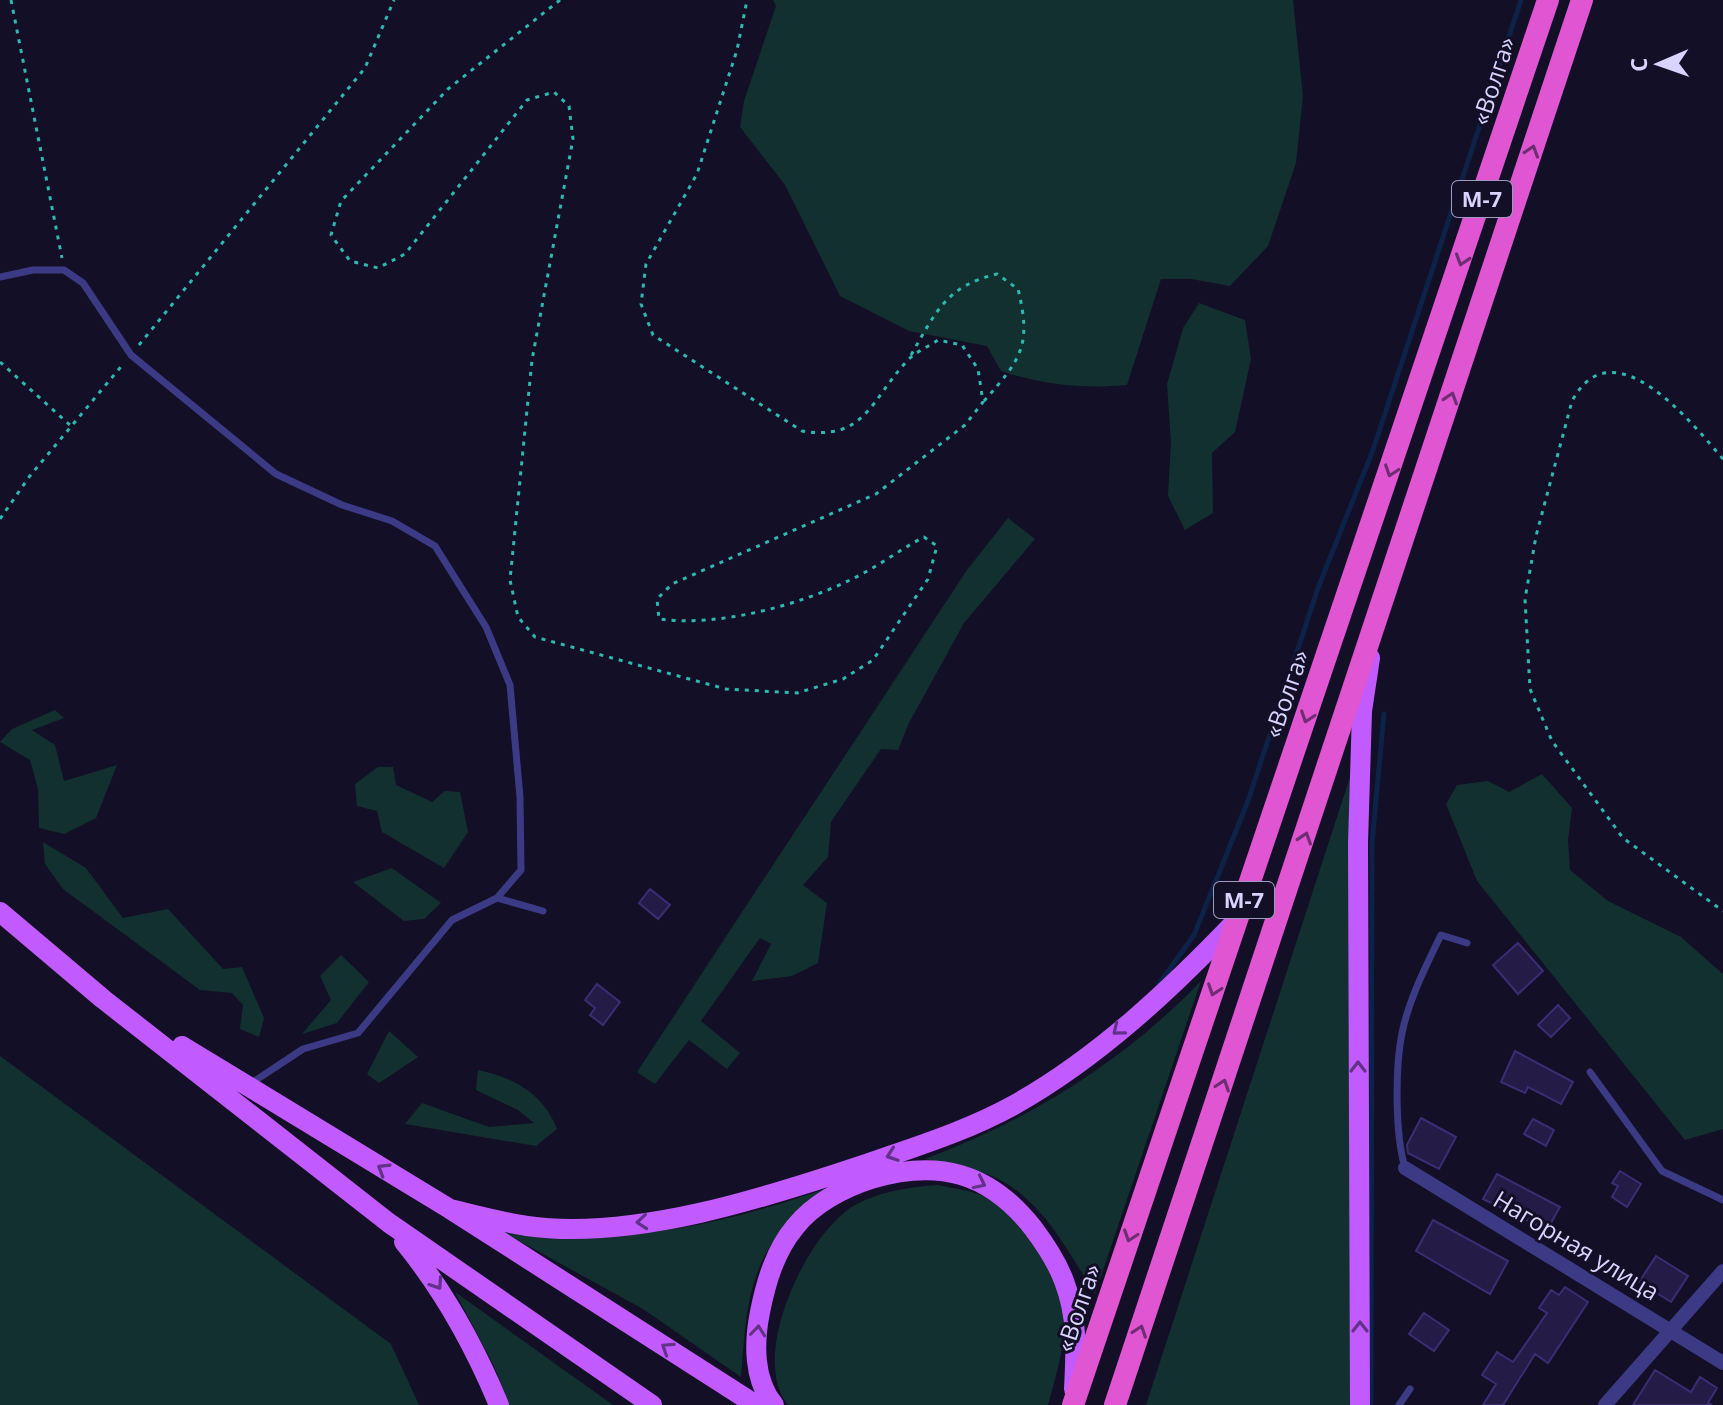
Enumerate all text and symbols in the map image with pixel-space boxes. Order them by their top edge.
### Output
north arrow [1619,24,1699,104]
street label: «Волга» [1463,32,1522,129]
text: С [1623,57,1653,72]
one-way arrow [1523,145,1539,159]
road number: М-7 [1452,181,1512,217]
one-way arrow [1455,253,1471,266]
one-way arrow [1441,392,1457,406]
one-way arrow [1385,463,1401,477]
street label: «Волга» [1255,645,1316,742]
one-way arrow [1300,709,1316,723]
one-way arrow [1296,832,1312,846]
road number: М-7 [1214,882,1274,918]
one-way arrow [1207,982,1223,996]
one-way arrow [1113,1021,1128,1035]
one-way arrow [1349,1060,1367,1073]
one-way arrow [1213,1078,1229,1092]
one-way arrow [886,1145,900,1161]
one-way arrow [377,1163,392,1178]
one-way arrow [972,1173,987,1189]
street label: Нагорная улица [1488,1182,1666,1307]
one-way arrow [635,1213,648,1230]
one-way arrow [1124,1228,1140,1242]
street label: «Волга» [1047,1259,1108,1356]
one-way arrow [427,1276,442,1290]
one-way arrow [1351,1320,1369,1333]
one-way arrow [749,1324,766,1337]
one-way arrow [1130,1325,1146,1339]
one-way arrow [661,1342,676,1357]

